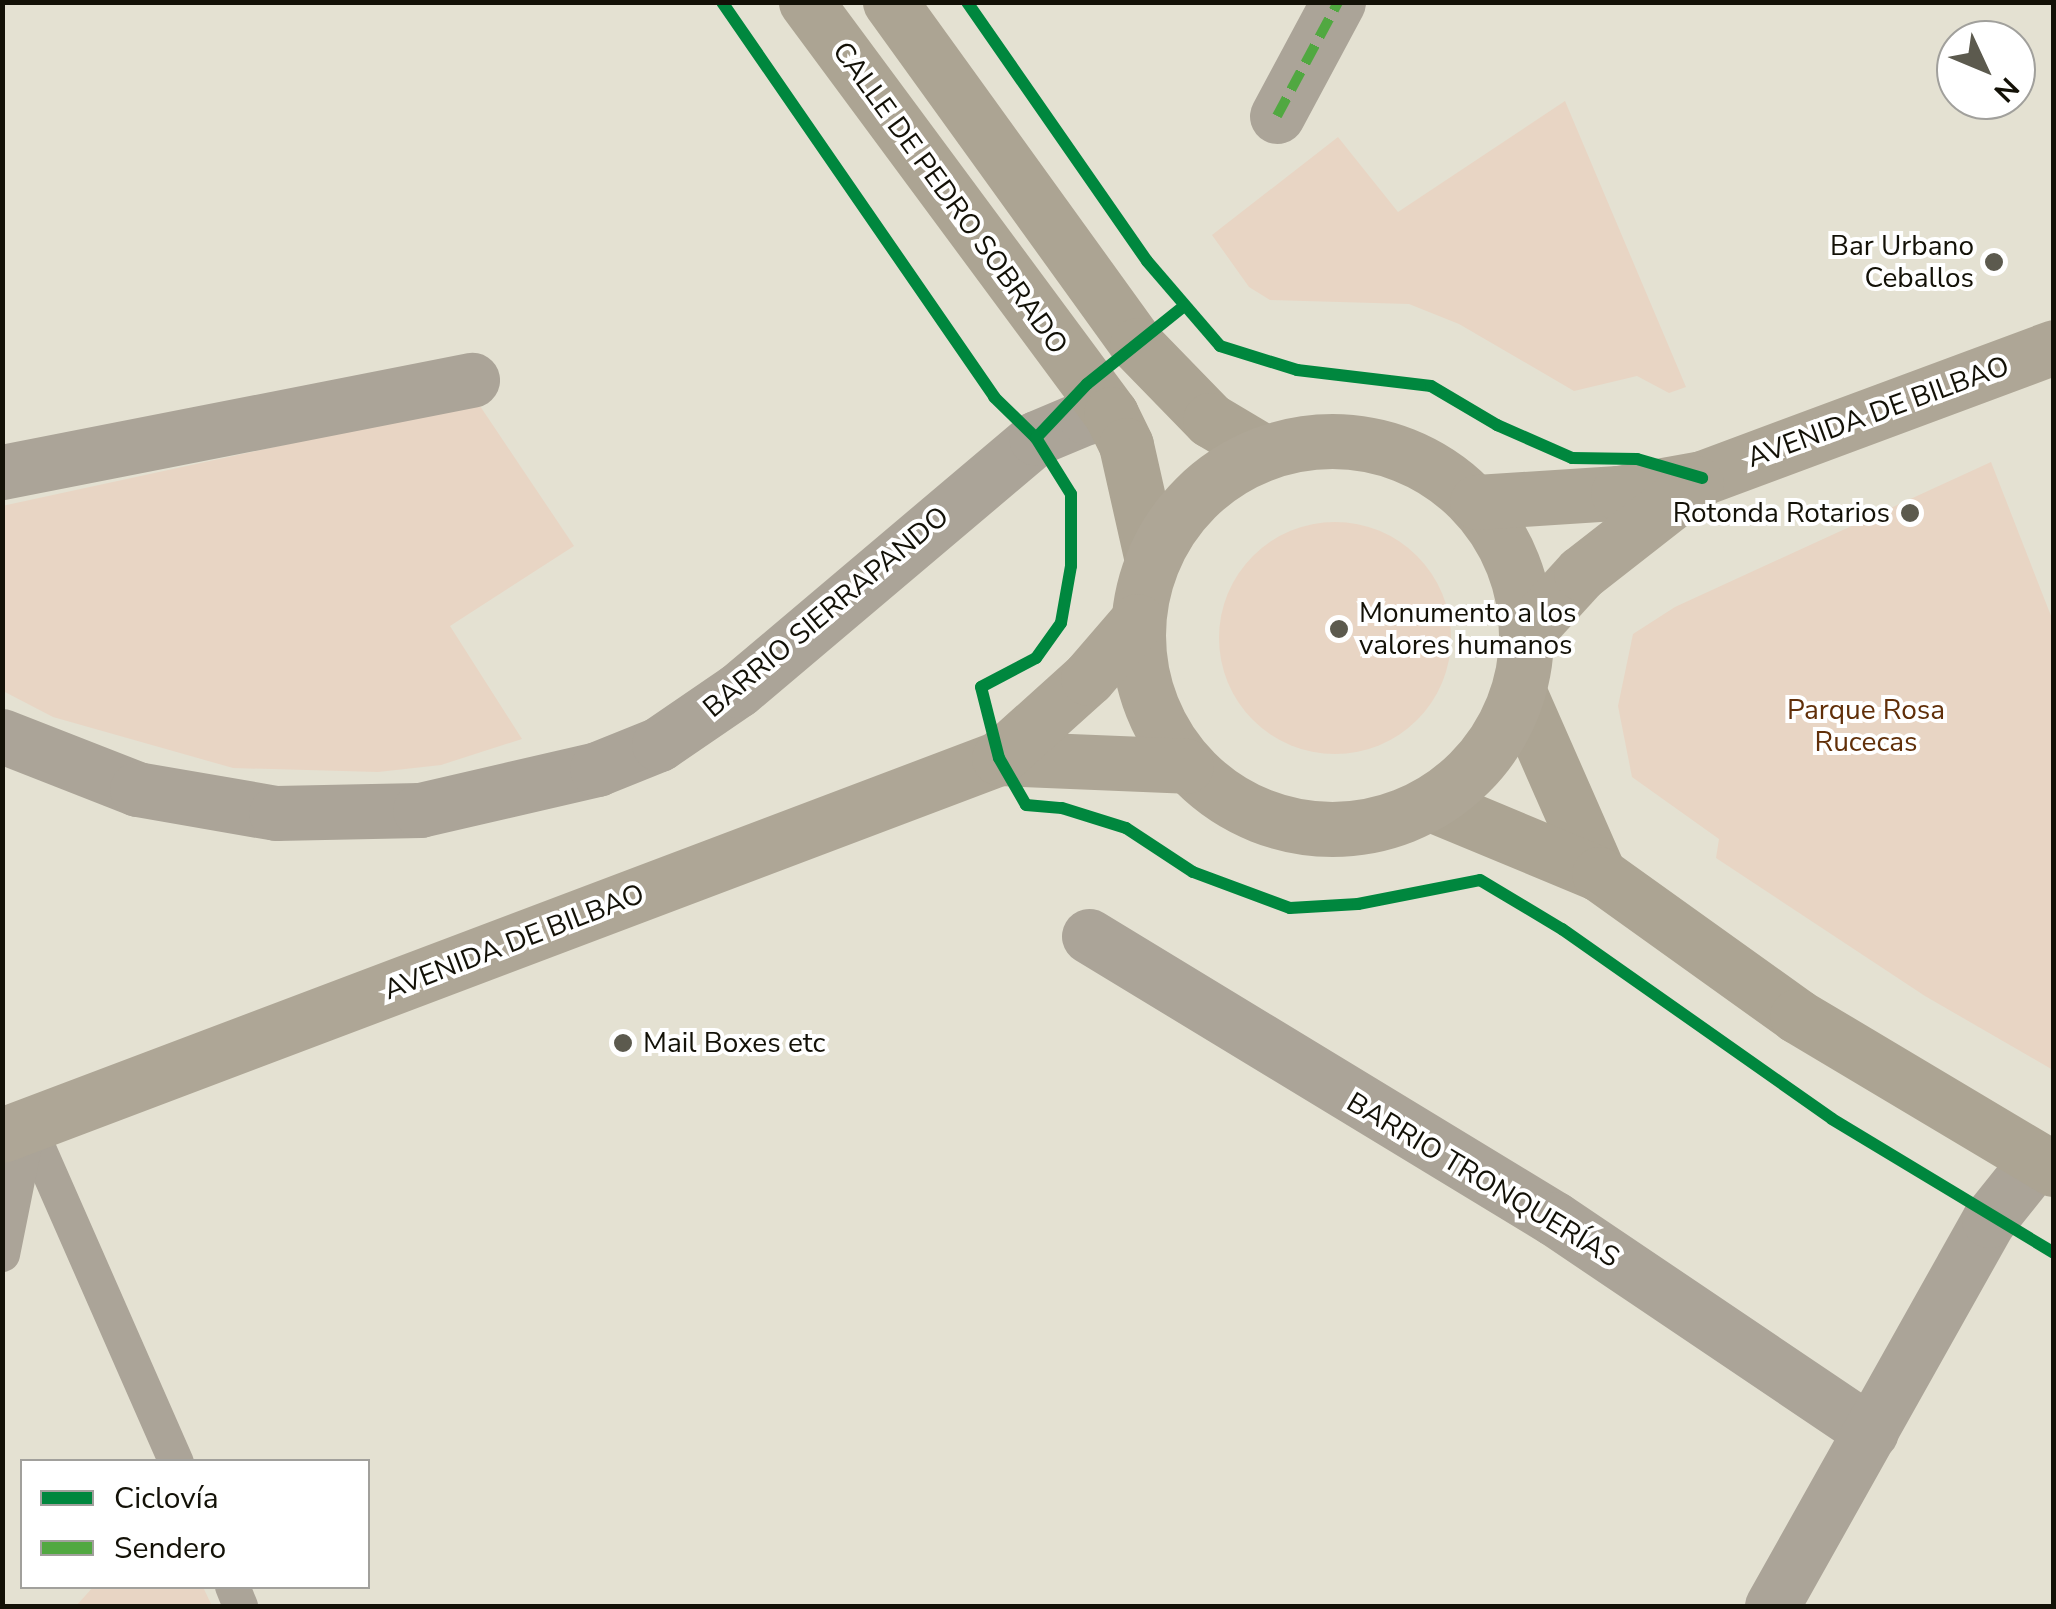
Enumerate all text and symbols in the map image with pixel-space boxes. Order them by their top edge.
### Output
north arrow [1936,20,2036,120]
street label: CALLE DE PEDRO SOBRADO [825,35,1075,361]
text: N [1985,69,2027,110]
place label: Bar Urbano Ceballos [1830,229,1974,295]
marker: Bar Urbano Ceballos [1983,251,2005,273]
street label: AVENIDA DE BILBAO [1742,349,2014,475]
place label: Rotonda Rotarios [1673,496,1890,530]
street label: BARRIO SIERRAPANDO [697,500,955,724]
marker: Rotonda Rotarios [1899,502,1921,524]
place label: Monumento a los valores humanos [1359,596,1577,662]
marker: Monumento a los valores humanos [1328,618,1350,640]
park label: Parque Rosa Rucecas [1787,693,1945,759]
street label: AVENIDA DE BILBAO [379,877,649,1007]
place label: Mail Boxes etc [643,1026,825,1060]
marker: Mail Boxes etc [612,1032,634,1054]
street label: BARRIO TRONQUERÍAS [1341,1085,1625,1275]
legend [20,1459,370,1589]
text: Ciclovía [114,1478,219,1519]
text: Sendero [114,1528,226,1569]

